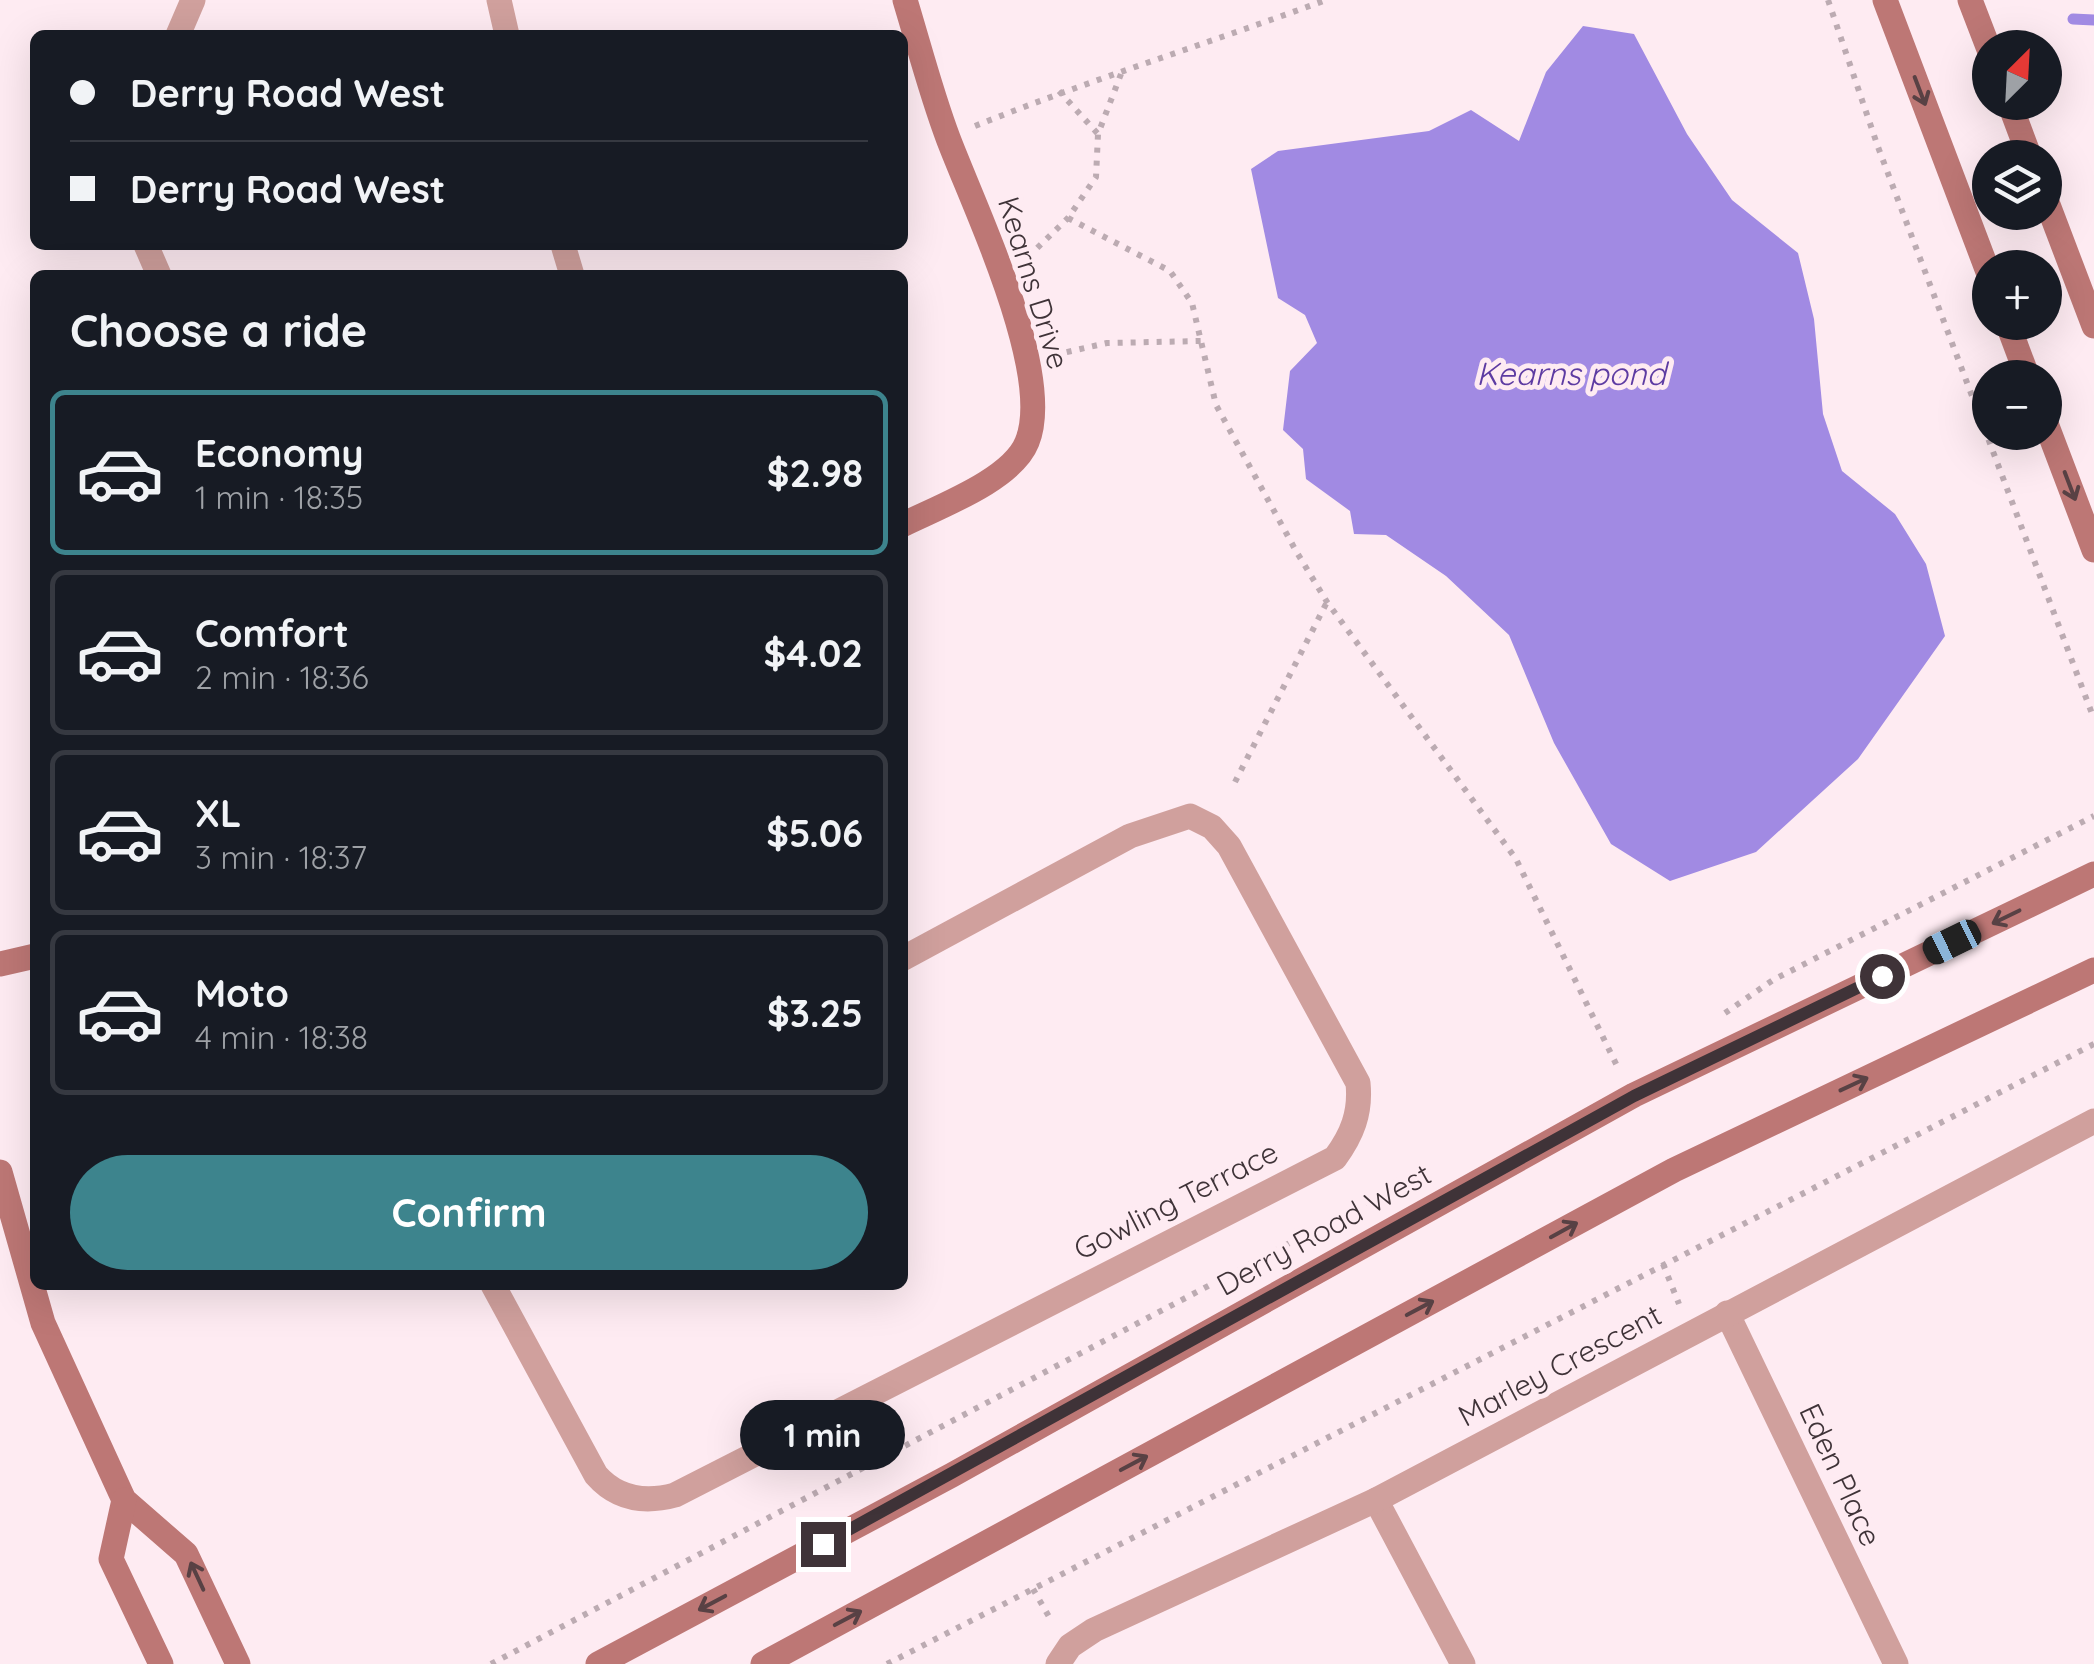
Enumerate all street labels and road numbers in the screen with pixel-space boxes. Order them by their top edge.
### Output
street label: Kearns Drive [990,192,1078,373]
street label: Gowling Terrace [1067,1132,1284,1268]
street label: Derry Road West [1210,1154,1437,1304]
street label: Marley Crescent [1451,1296,1668,1435]
street label: Eden Place [1791,1397,1890,1552]

